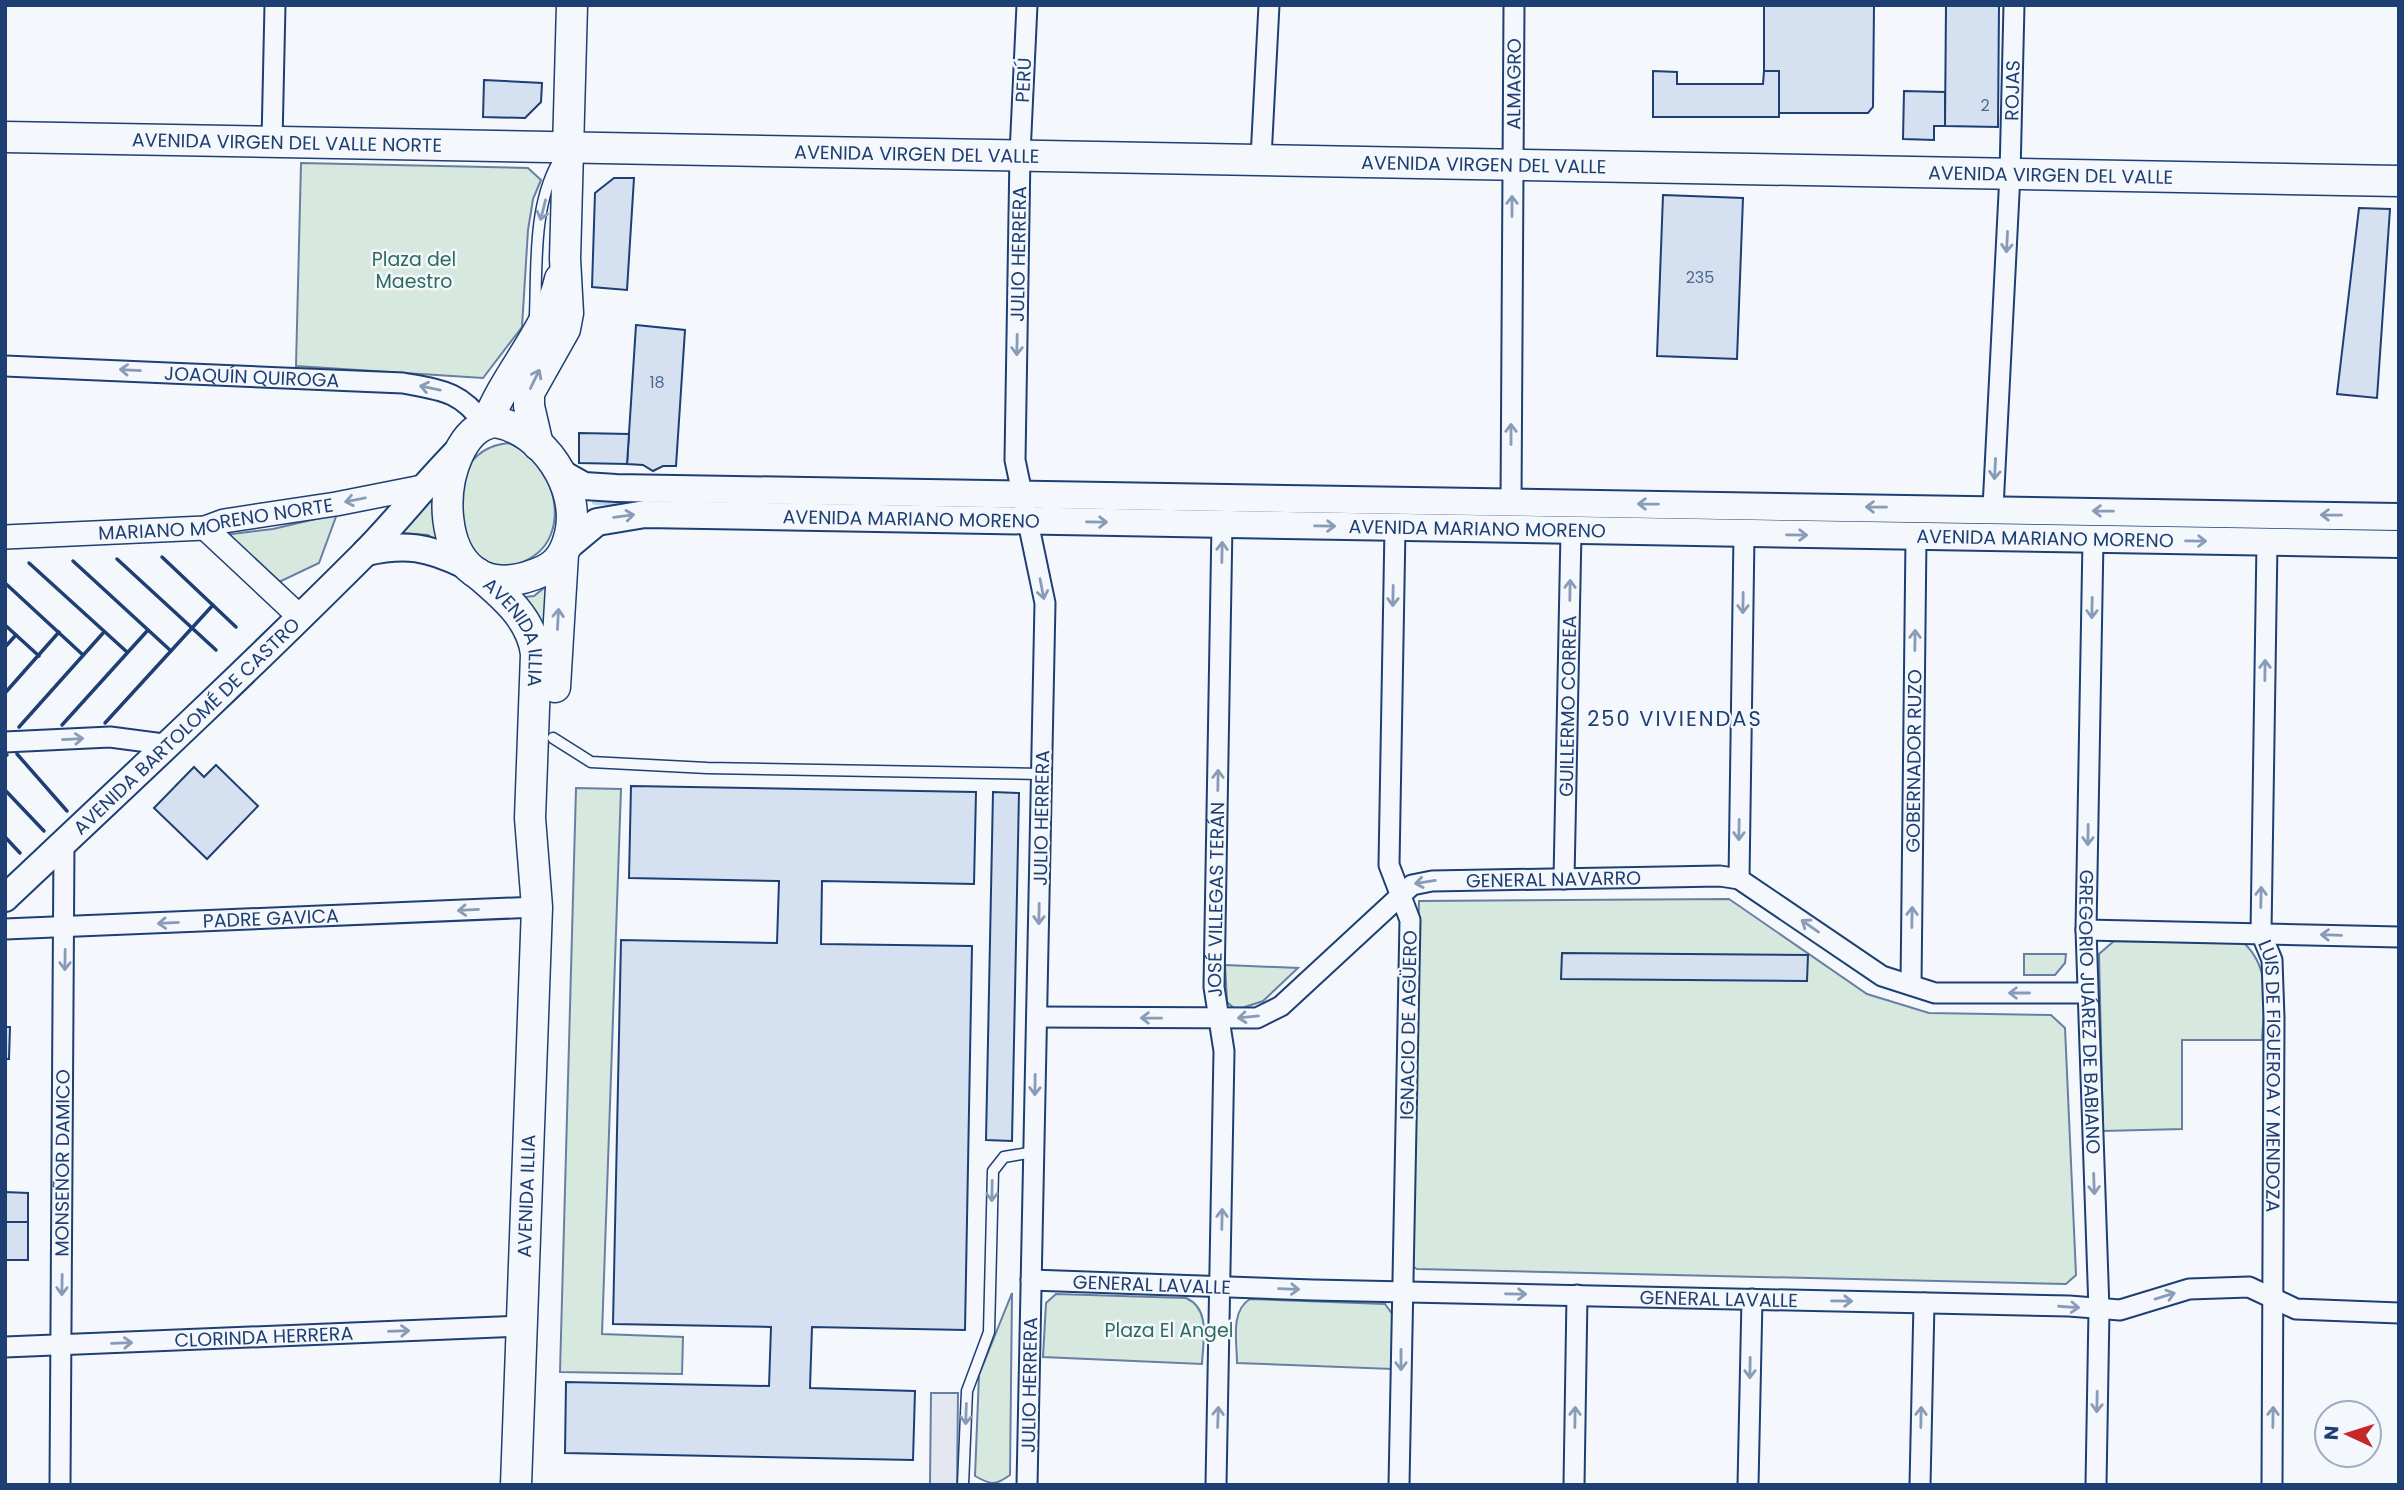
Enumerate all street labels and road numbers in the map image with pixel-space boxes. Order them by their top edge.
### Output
street label: ALMAGRO [1500,38,1528,130]
street label: PERÚ [1009,57,1038,103]
street label: ROJAS [1998,60,2027,121]
street label: AVENIDA VIRGEN DEL VALLE NORTE [132,126,442,159]
street label: AVENIDA VIRGEN DEL VALLE [794,139,1040,170]
street label: AVENIDA VIRGEN DEL VALLE [1361,149,1607,180]
street label: AVENIDA VIRGEN DEL VALLE [1928,159,2173,191]
street label: JULIO HERRERA [1004,186,1033,322]
street label: JOAQUÍN QUIROGA [164,360,340,394]
street label: MARIANO MORENO NORTE [98,492,335,547]
street label: AVENIDA MARIANO MORENO [782,503,1040,535]
street label: AVENIDA MARIANO MORENO [1348,513,1606,544]
street label: AVENIDA MARIANO MORENO [1916,523,2174,554]
street label: AVENIDA ILLIA [477,571,549,688]
street label: AVENIDA BARTOLOMÉ DE CASTRO [67,612,306,841]
street label: GUILLERMO CORREA [1553,615,1583,797]
street label: GOBERNADOR RUZO [1899,669,1929,853]
street label: JULIO HERRERA [1027,750,1056,886]
street label: JOSÉ VILLEGAS TERÁN [1201,801,1231,1000]
street label: GENERAL NAVARRO [1466,864,1641,894]
street label: GREGORIO JUÁREZ DE BABIANO [2072,869,2107,1155]
street label: PADRE GAVICA [202,902,340,935]
street label: IGNACIO DE AGÜERO [1393,930,1424,1120]
street label: LUIS DE FIGUEROA Y MENDOZA [2251,936,2287,1213]
street label: MONSEÑOR DAMICO [48,1069,77,1257]
street label: AVENIDA ILLIA [511,1134,542,1258]
street label: GENERAL LAVALLE [1072,1268,1231,1301]
street label: GENERAL LAVALLE [1639,1284,1798,1314]
street label: JULIO HERRERA [1015,1317,1044,1453]
street label: CLORINDA HERRERA [174,1320,354,1354]

